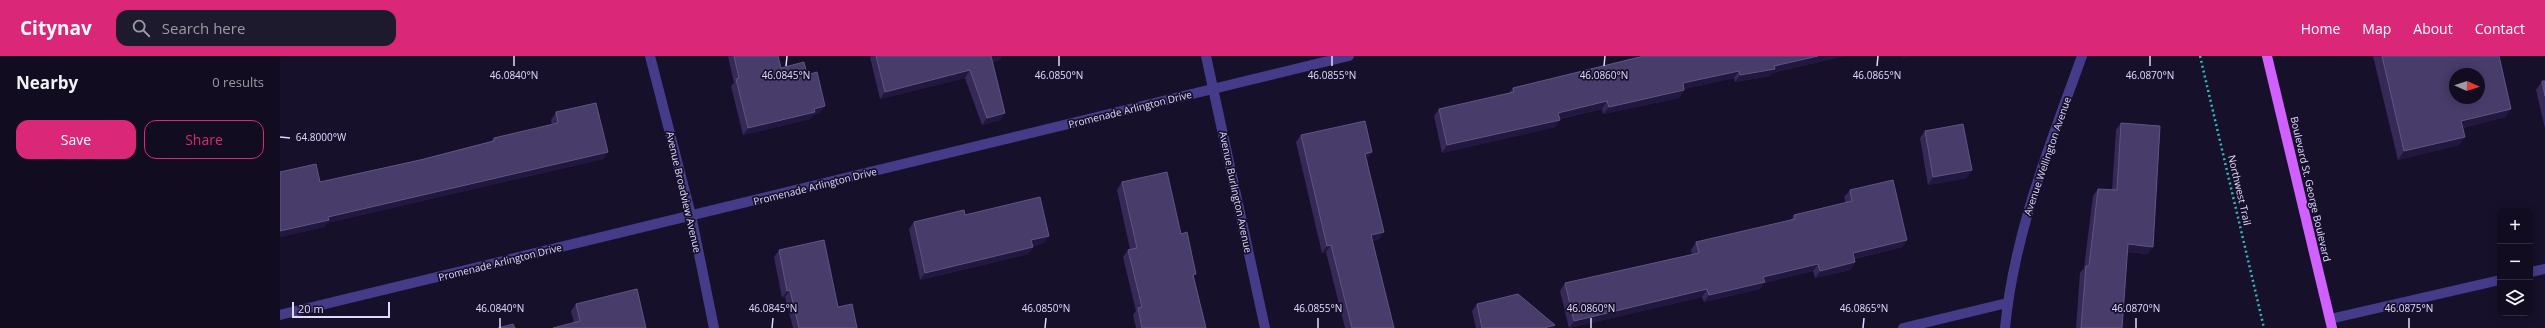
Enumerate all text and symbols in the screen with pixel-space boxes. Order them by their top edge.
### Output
search box [116,10,396,46]
text: Citynav [20,15,92,41]
icon: search [130,17,152,39]
text: Search here [162,18,245,38]
text: Home [2301,19,2340,38]
text: Map [2362,19,2391,38]
text: About [2413,19,2453,38]
text: Contact [2475,19,2525,38]
text: 46.0840°N [490,68,538,82]
text: 46.0845°N [762,68,810,82]
text: 46.0850°N [1035,68,1083,82]
text: 46.0855°N [1308,68,1356,82]
text: 46.0860°N [1580,68,1628,82]
text: 46.0865°N [1853,68,1901,82]
text: 46.0870°N [2126,68,2174,82]
north arrow [2449,68,2485,104]
text: Nearby [16,71,78,94]
text: 0 results [212,73,264,91]
street label: Promenade Arlington Drive [1067,87,1194,131]
street label: Avenue Wellington Avenue [2020,94,2074,217]
street label: Boulevard St. George Boulevard [2287,115,2335,263]
button: Save [16,120,136,159]
button: Share [144,120,264,159]
text: 64.8000°W [296,130,347,144]
street label: Avenue Broadview Avenue [663,130,705,254]
street label: Avenue Burlington Avenue [1216,130,1256,254]
street label: Northwest Trail [2225,153,2255,227]
street label: Promenade Arlington Drive [752,164,879,208]
map controls [2497,208,2533,316]
button: + [2497,208,2533,244]
street label: Promenade Arlington Drive [437,240,564,284]
button: − [2497,244,2533,280]
button: layers [2497,280,2533,316]
scale bar [292,300,390,319]
text: 20 m [298,301,324,316]
text: 46.0840°N [476,301,524,315]
text: 46.0845°N [749,301,797,315]
text: 46.0850°N [1022,301,1070,315]
text: 46.0855°N [1294,301,1342,315]
text: 46.0860°N [1567,301,1615,315]
text: 46.0865°N [1840,301,1888,315]
text: 46.0870°N [2112,301,2160,315]
text: 46.0875°N [2385,301,2433,315]

